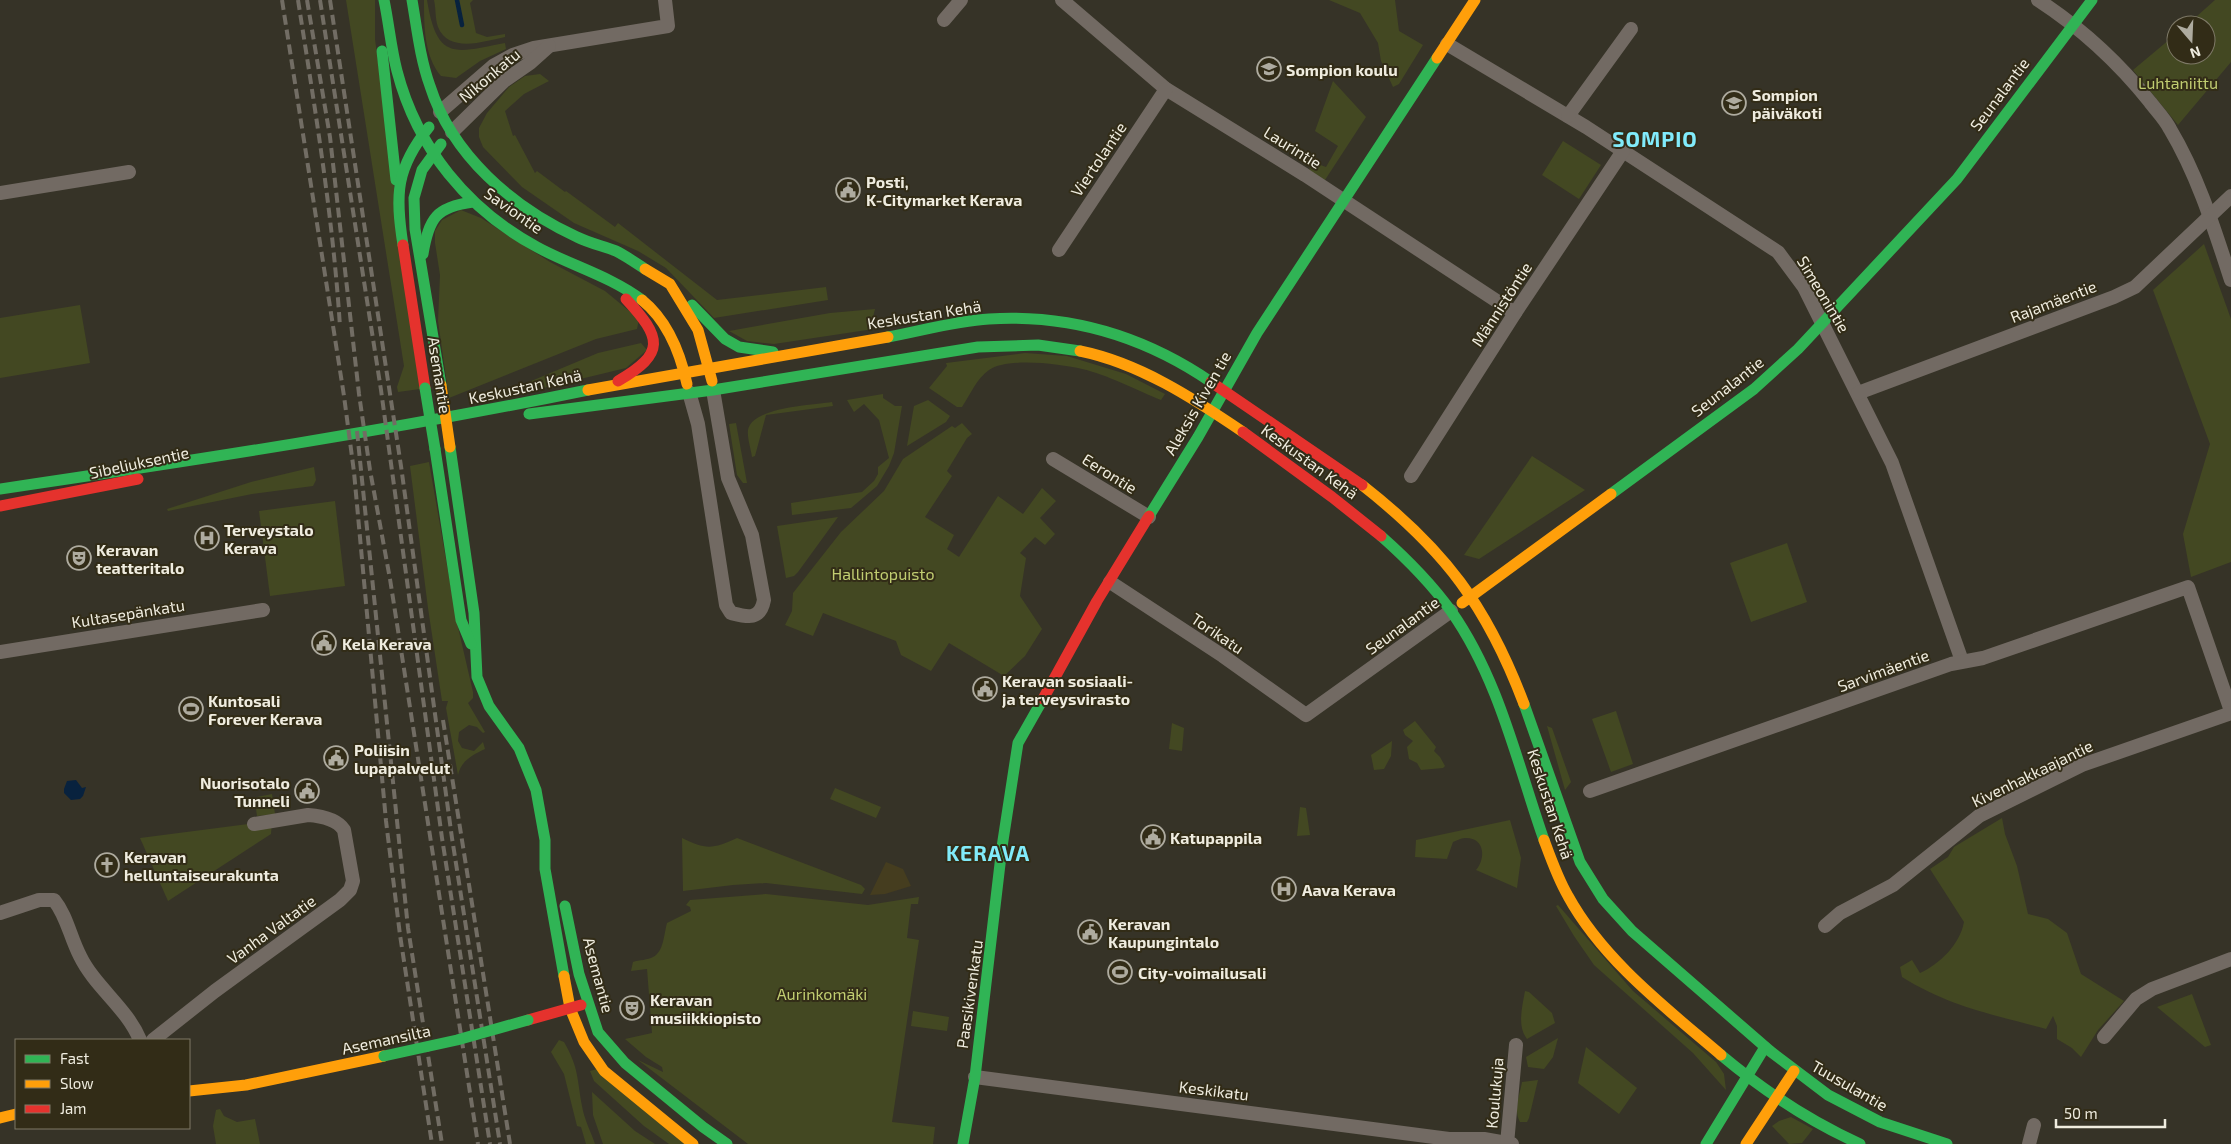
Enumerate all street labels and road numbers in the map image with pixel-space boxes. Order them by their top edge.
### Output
street label: Nikonkatu [455,44,523,106]
street label: Seunalantie [1965,54,2033,134]
street label: Viertolantie [1066,118,1130,200]
street label: Laurintie [1261,122,1325,172]
street label: Saviontie [481,183,547,237]
street label: Simeonintie [1794,252,1854,336]
street label: Männistöntie [1467,258,1535,350]
street label: Rajamäentie [2007,276,2099,327]
street label: Keskustan Kehä [866,296,982,332]
street label: Asemantie [425,335,455,415]
street label: Aleksis Kiven tie [1160,348,1234,458]
street label: Seunalantie [1687,352,1767,420]
street label: Keskustan Kehä [467,365,583,407]
street label: Keskustan Kehä [1258,420,1362,502]
street label: Sibeliuksentie [87,442,191,482]
street label: Eerontie [1079,449,1141,497]
street label: Seunalantie [1362,592,1442,658]
street label: Kultasepänkatu [70,595,186,631]
street label: Torikatu [1188,609,1248,657]
street label: Sarvimäentie [1835,645,1931,695]
street label: Kivenhakkaajantie [1968,735,2096,811]
street label: Keskustan Kehä [1524,746,1578,862]
street label: Vanha Valtatie [223,890,319,968]
street label: Asemantie [580,935,618,1015]
street label: Paasikivenkatu [952,938,986,1050]
street label: Asemansilta [340,1020,432,1058]
street label: Tuusulantie [1809,1056,1891,1114]
street label: Koulukuja [1481,1057,1508,1129]
street label: Keskikatu [1178,1076,1250,1104]

